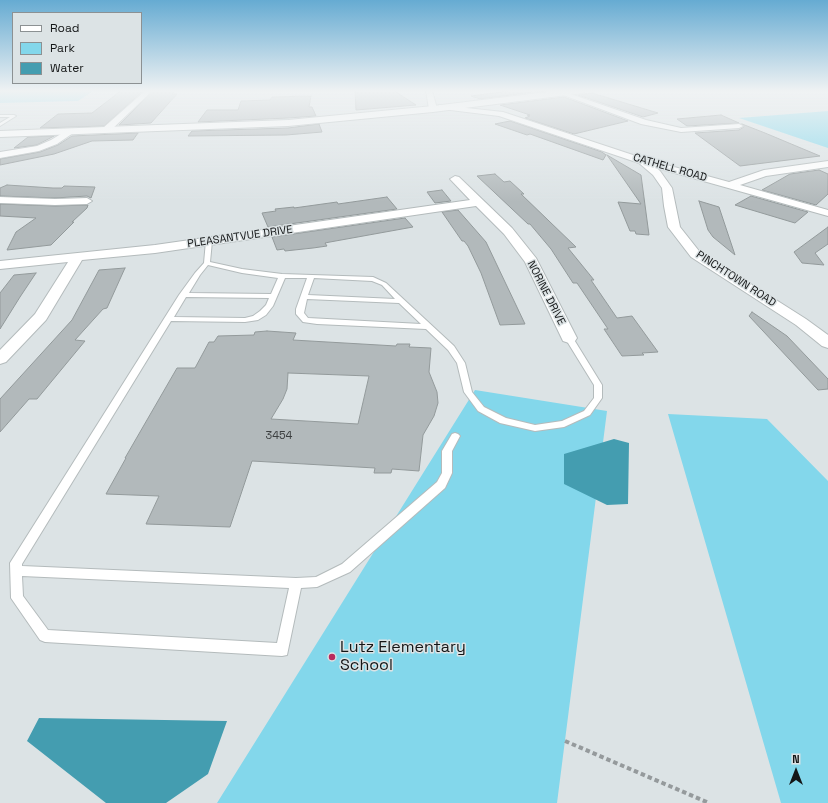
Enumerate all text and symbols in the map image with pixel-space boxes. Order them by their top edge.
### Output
legend [12,12,142,84]
text: Road [50,20,79,36]
text: Park [50,40,75,56]
text: Water [50,60,84,76]
street label: CATHELL ROAD [632,151,708,185]
street label: PLEASANTVUE DRIVE [186,223,294,251]
street label: PINCHTOWN ROAD [694,248,778,310]
street label: NORINE DRIVE [524,259,568,327]
house number: 3454 [266,429,292,443]
place label: Lutz Elementary School [340,638,466,676]
marker: Lutz Elementary School [327,652,337,662]
north arrow [776,751,816,791]
text: N [792,752,800,766]

